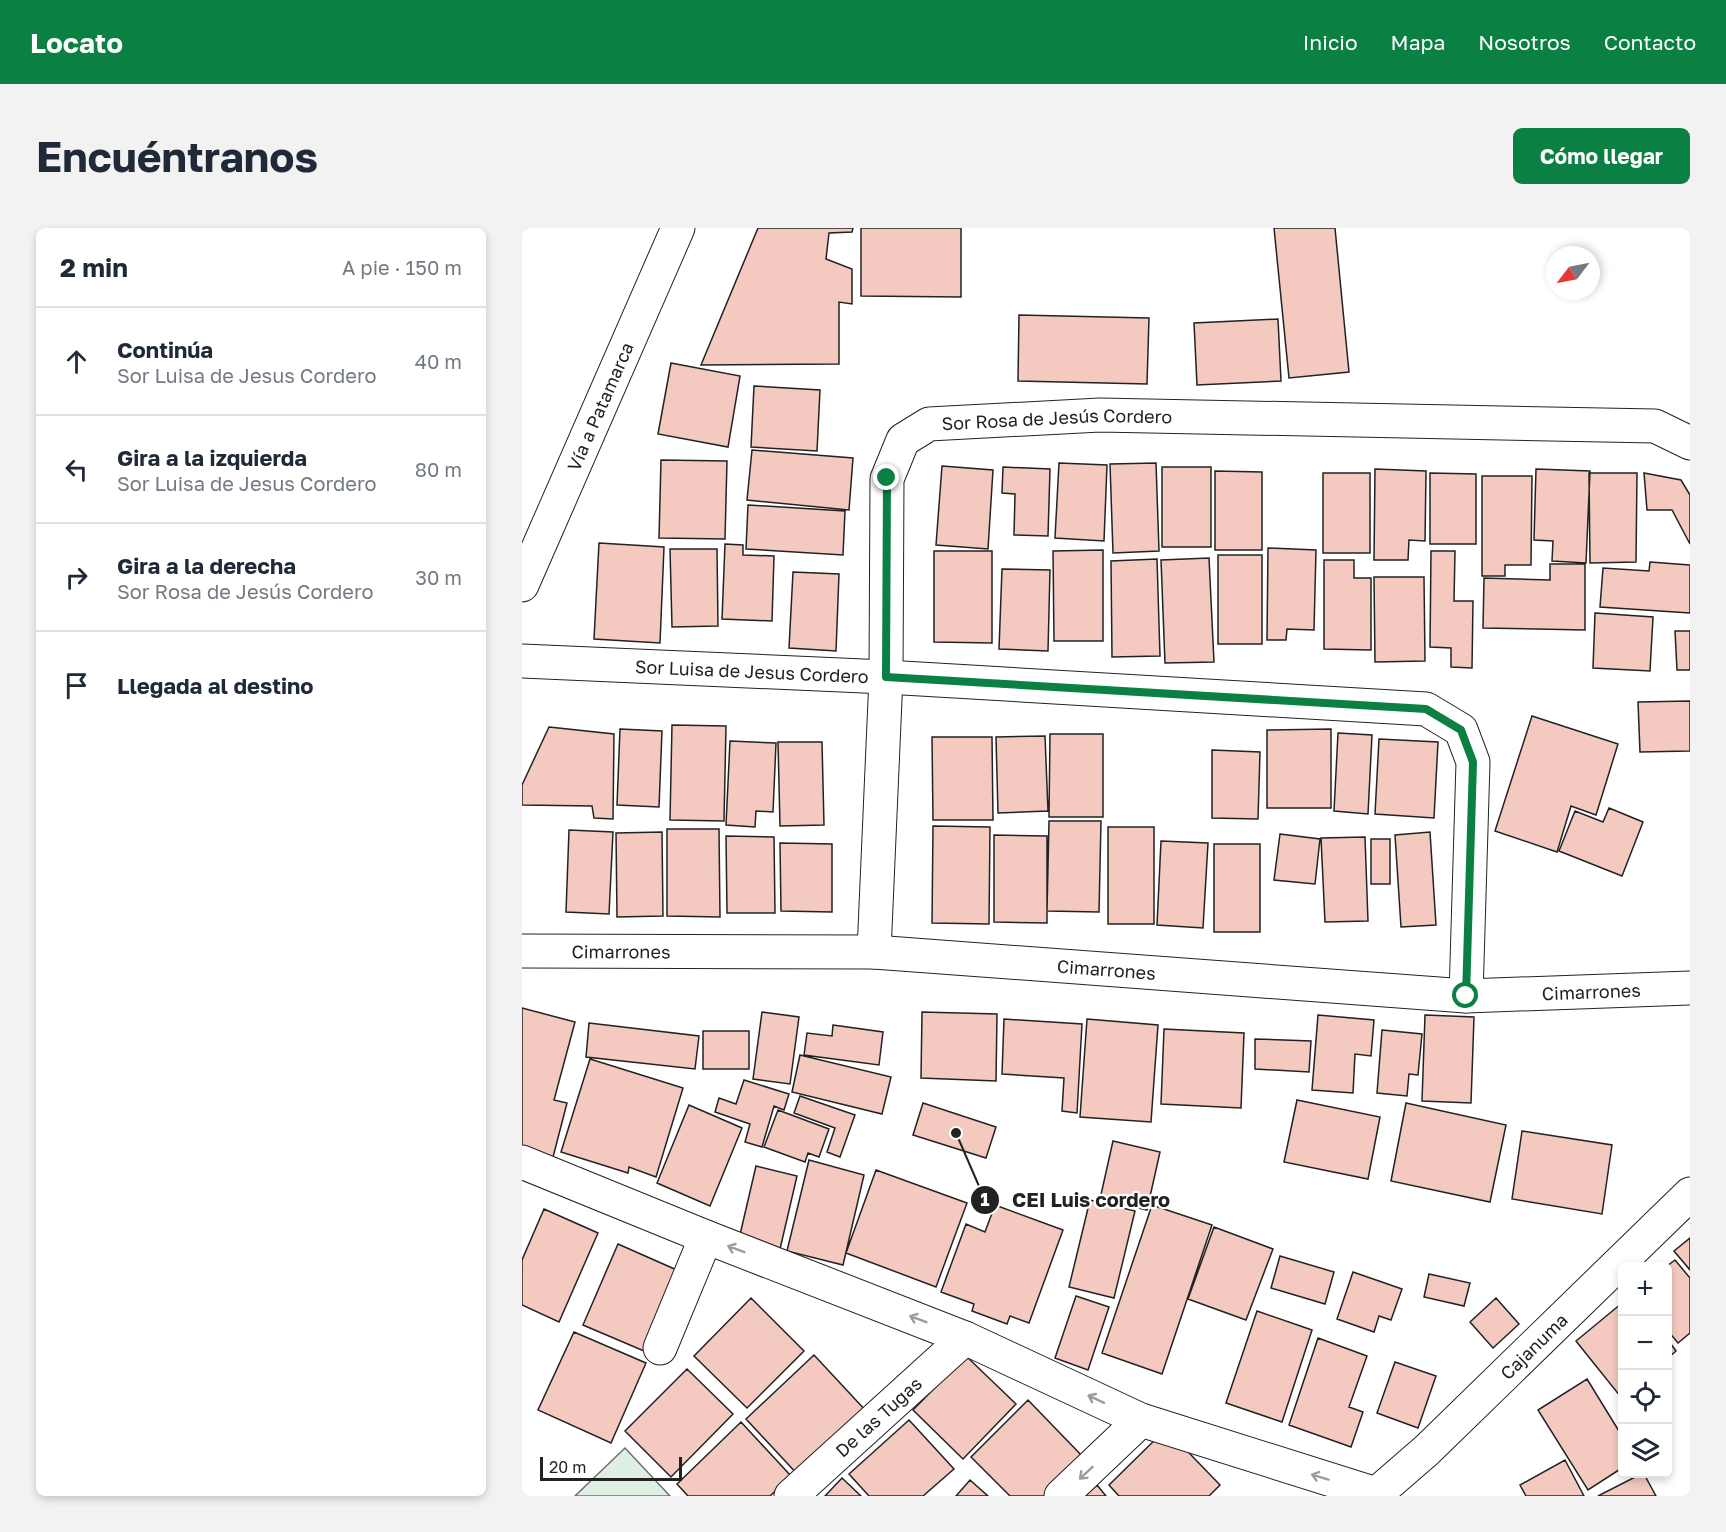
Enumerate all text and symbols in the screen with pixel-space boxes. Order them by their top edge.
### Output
text: Locato [30,26,123,59]
text: Inicio [1303,29,1358,55]
text: Mapa [1391,29,1445,55]
text: Nosotros [1478,29,1571,55]
text: Contacto [1604,29,1696,55]
button: Cómo llegar [1513,128,1690,184]
text: Encuéntranos [36,131,318,181]
north arrow [1546,246,1600,300]
text: 2 min [60,252,128,283]
text: A pie · 150 m [342,255,462,279]
text: Continúa [117,336,213,363]
street label: Vía a Patamarca [562,339,638,474]
icon: ahead [60,345,93,378]
text: 40 m [415,349,462,373]
text: Sor Luisa de Jesus Cordero [117,363,377,387]
street label: Sor Rosa de Jesús Cordero [941,404,1173,434]
text: Gira a la izquierda [117,444,307,471]
icon: left [60,453,93,486]
text: 80 m [415,457,462,481]
route end [873,464,899,490]
text: Sor Luisa de Jesus Cordero [117,471,377,495]
text: Gira a la derecha [117,552,296,579]
icon: right [60,561,93,594]
text: 30 m [415,565,462,589]
text: Sor Rosa de Jesús Cordero [117,579,374,603]
street label: Sor Luisa de Jesus Cordero [635,655,869,687]
icon: arrive [60,669,93,702]
text: Llegada al destino [117,672,314,699]
street label: Cimarrones [571,940,671,962]
street label: Cimarrones [1056,955,1157,984]
street label: Cimarrones [1541,979,1641,1004]
route start [1452,982,1478,1008]
callout: CEI Luis cordero [970,1181,1182,1219]
text: CEI Luis cordero [1012,1187,1170,1211]
text: 1 [980,1188,990,1210]
one-way arrow [728,1243,746,1254]
map controls [1618,1262,1672,1478]
button: + [1618,1262,1672,1316]
street label: Cajanuma [1495,1308,1572,1384]
one-way arrow [909,1313,928,1324]
button: − [1618,1316,1672,1370]
button: locate [1618,1370,1672,1424]
street label: De las Tugas [831,1372,926,1461]
one-way arrow [1088,1393,1106,1405]
button: layers [1618,1424,1672,1478]
scale bar [540,1454,682,1482]
text: 20 m [549,1457,586,1477]
one-way arrow [1078,1465,1093,1480]
one-way arrow [1311,1470,1330,1481]

